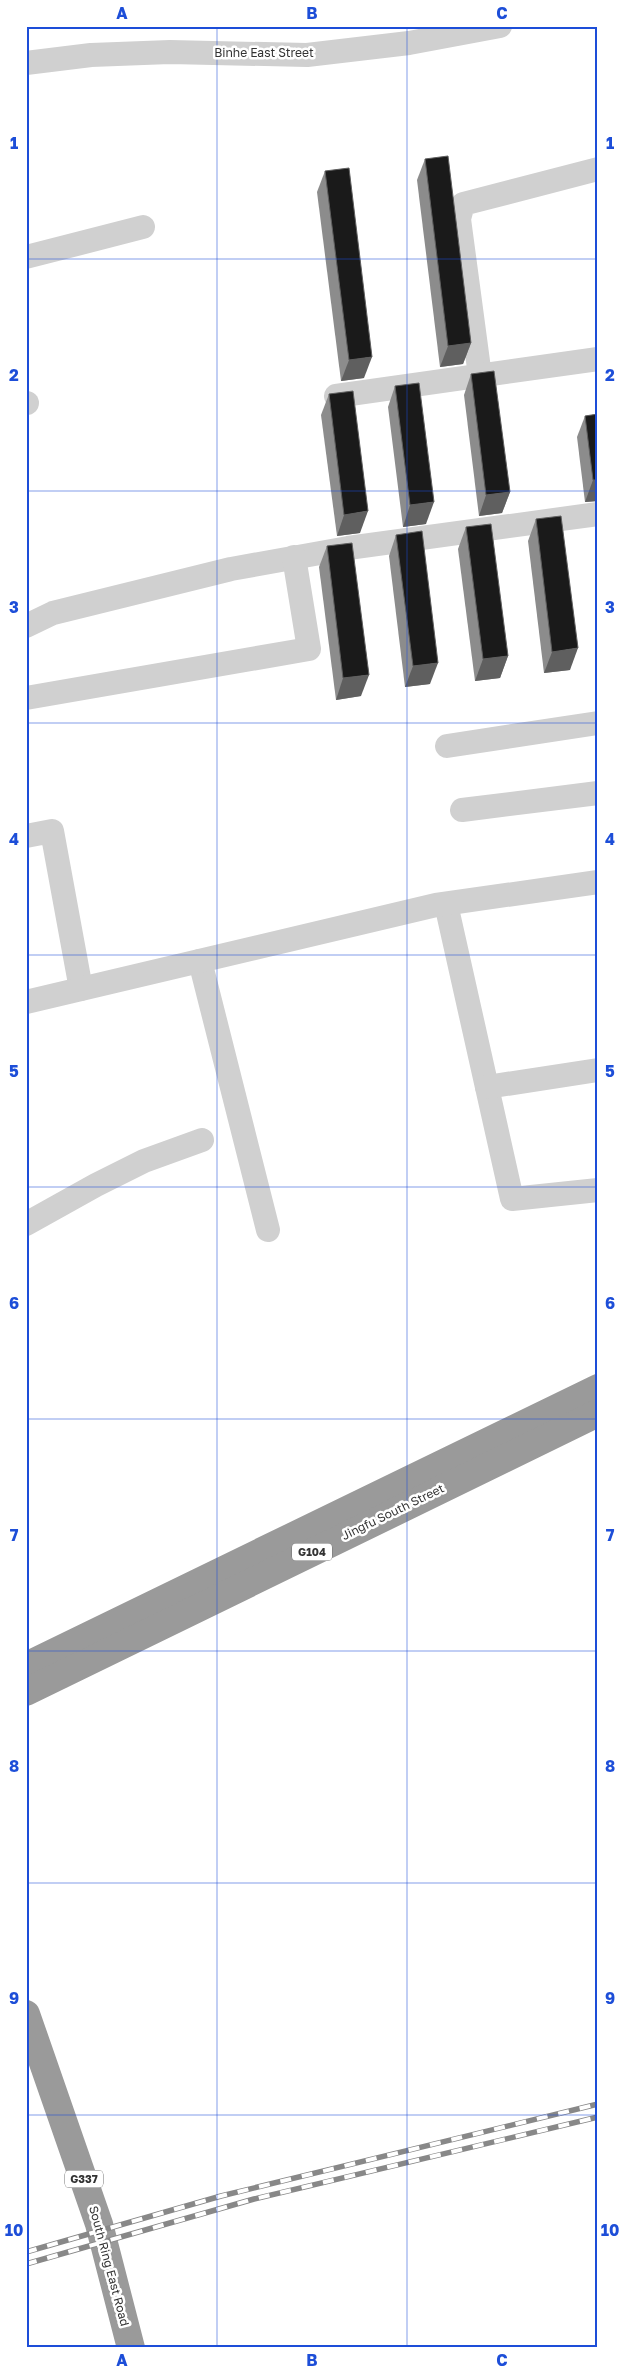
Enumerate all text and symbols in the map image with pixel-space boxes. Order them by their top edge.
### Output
text: A [116,3,128,23]
text: B [306,3,318,23]
text: C [496,3,508,23]
street label: Binhe East Street [214,45,314,60]
text: 1 [10,133,18,153]
text: 1 [606,133,614,153]
text: 2 [9,365,19,385]
text: 2 [605,365,615,385]
text: 3 [9,597,19,617]
text: 3 [605,597,615,617]
text: 4 [9,829,19,849]
text: 4 [605,829,615,849]
text: 5 [9,1061,19,1081]
text: 5 [605,1061,615,1081]
text: 6 [9,1293,19,1313]
text: 6 [605,1293,615,1313]
street label: Jingfu South Street [339,1480,447,1543]
text: 7 [10,1525,19,1545]
text: 7 [606,1525,615,1545]
road number: G104 [292,1544,332,1560]
text: 8 [9,1756,19,1776]
text: 8 [605,1756,615,1776]
text: 9 [9,1988,19,2008]
text: 9 [605,1988,615,2008]
road number: G337 [65,2170,103,2188]
street label: South Ring East Road [86,2204,133,2328]
text: 10 [5,2220,23,2240]
text: 10 [601,2220,619,2240]
text: A [116,2350,128,2370]
text: B [306,2350,318,2370]
text: C [496,2350,508,2370]

